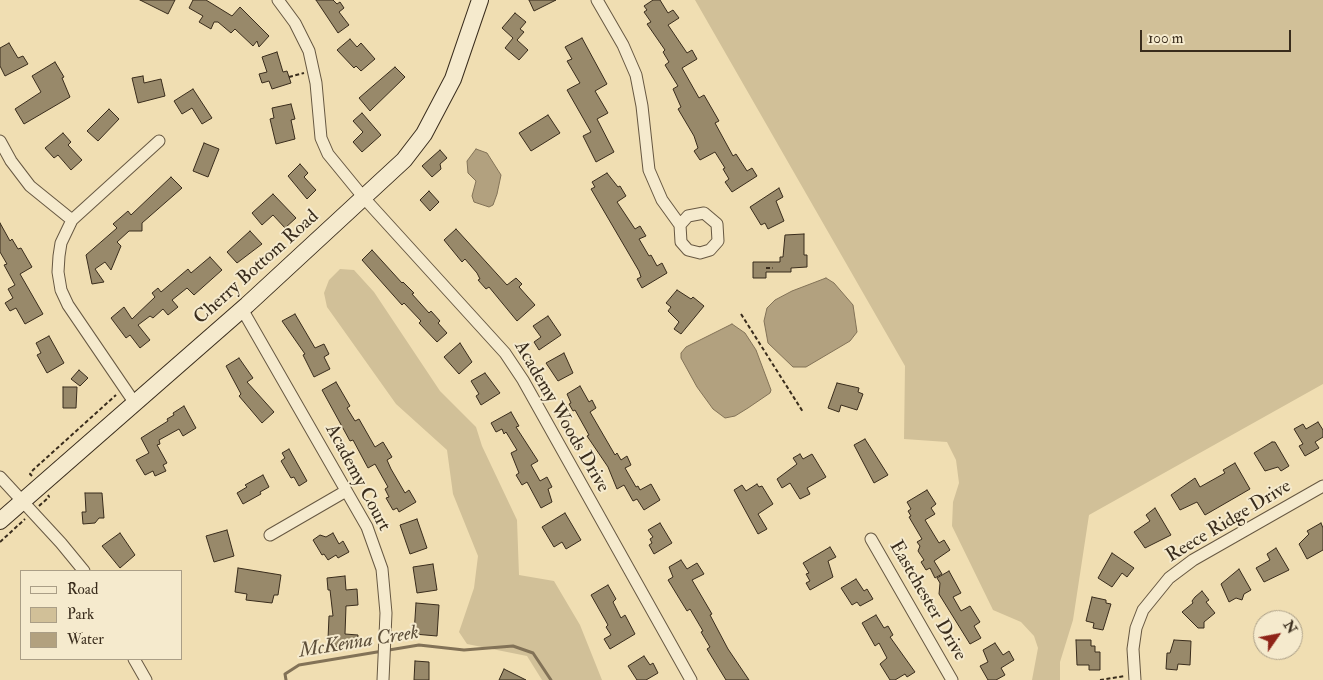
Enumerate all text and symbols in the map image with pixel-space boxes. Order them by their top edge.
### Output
scale bar [1143,20,1294,52]
text: 100 m [1148,29,1183,48]
street label: Cherry Bottom Road [190,206,324,330]
street label: Academy Woods Drive [508,337,614,497]
street label: Academy Court [319,421,395,535]
street label: Reece Ridge Drive [1162,476,1296,568]
street label: Eastchester Drive [883,537,971,665]
legend [20,570,182,660]
text: Road [67,580,98,599]
text: Park [67,605,94,624]
north arrow [1253,610,1303,660]
text: N [1280,617,1301,637]
water label: McKenna Creek [297,622,421,664]
text: Water [67,630,104,649]

